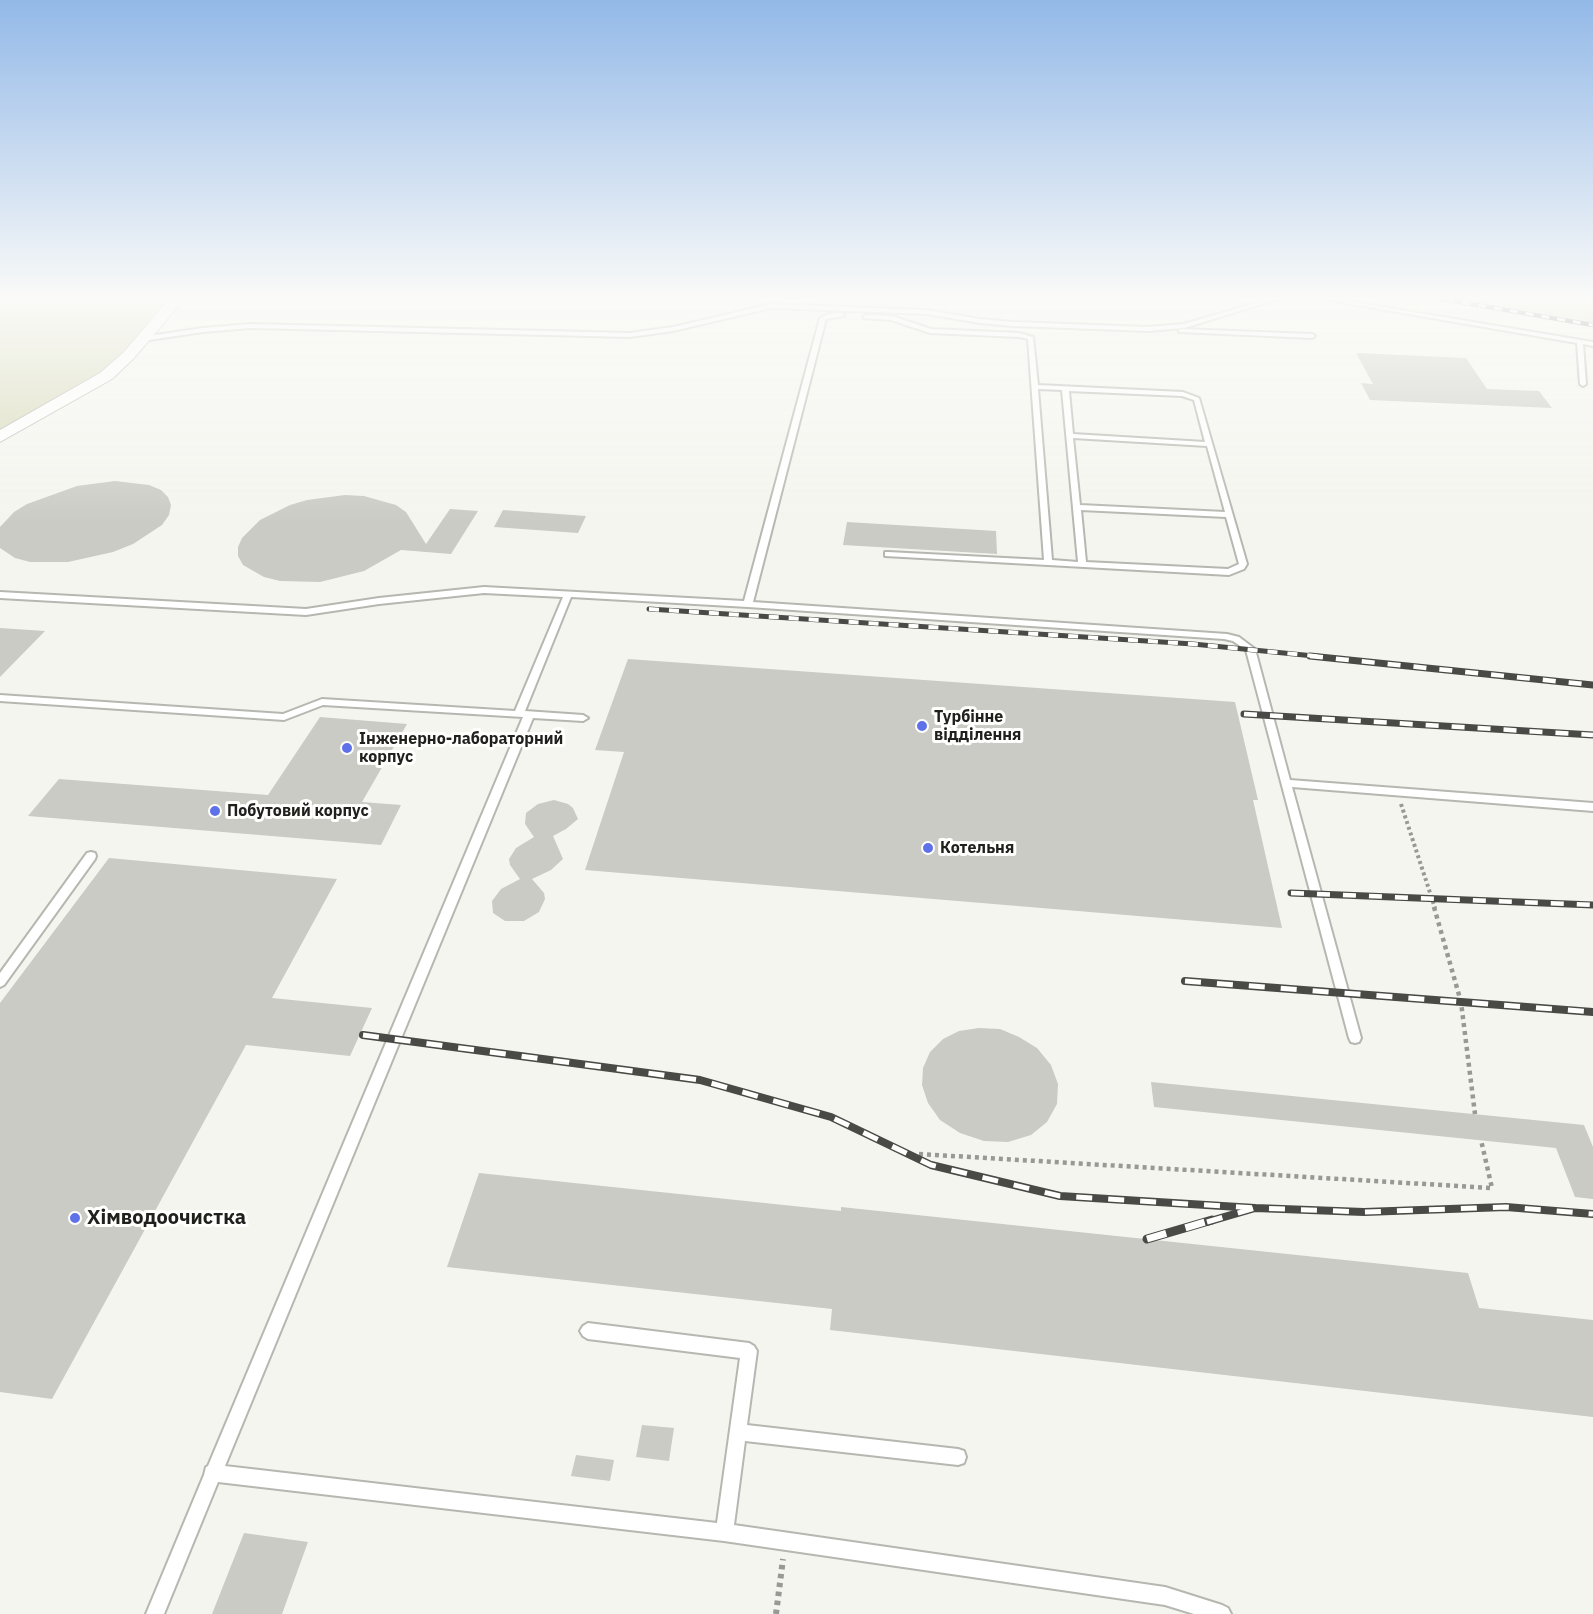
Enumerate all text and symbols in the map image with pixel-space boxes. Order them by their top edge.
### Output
place label: Турбінне відділення [934,707,1021,745]
marker: Турбінне відділення [915,719,929,733]
place label: Інженерно-лабораторний корпус [359,729,563,767]
marker: Інженерно-лабораторний корпус [340,741,354,755]
place label: Побутовий корпус [227,801,369,821]
marker: Побутовий корпус [208,804,222,818]
place label: Котельня [940,838,1014,858]
marker: Котельня [921,841,935,855]
place label: Хімводоочистка [87,1206,246,1230]
marker: Хімводоочистка [68,1211,82,1225]

